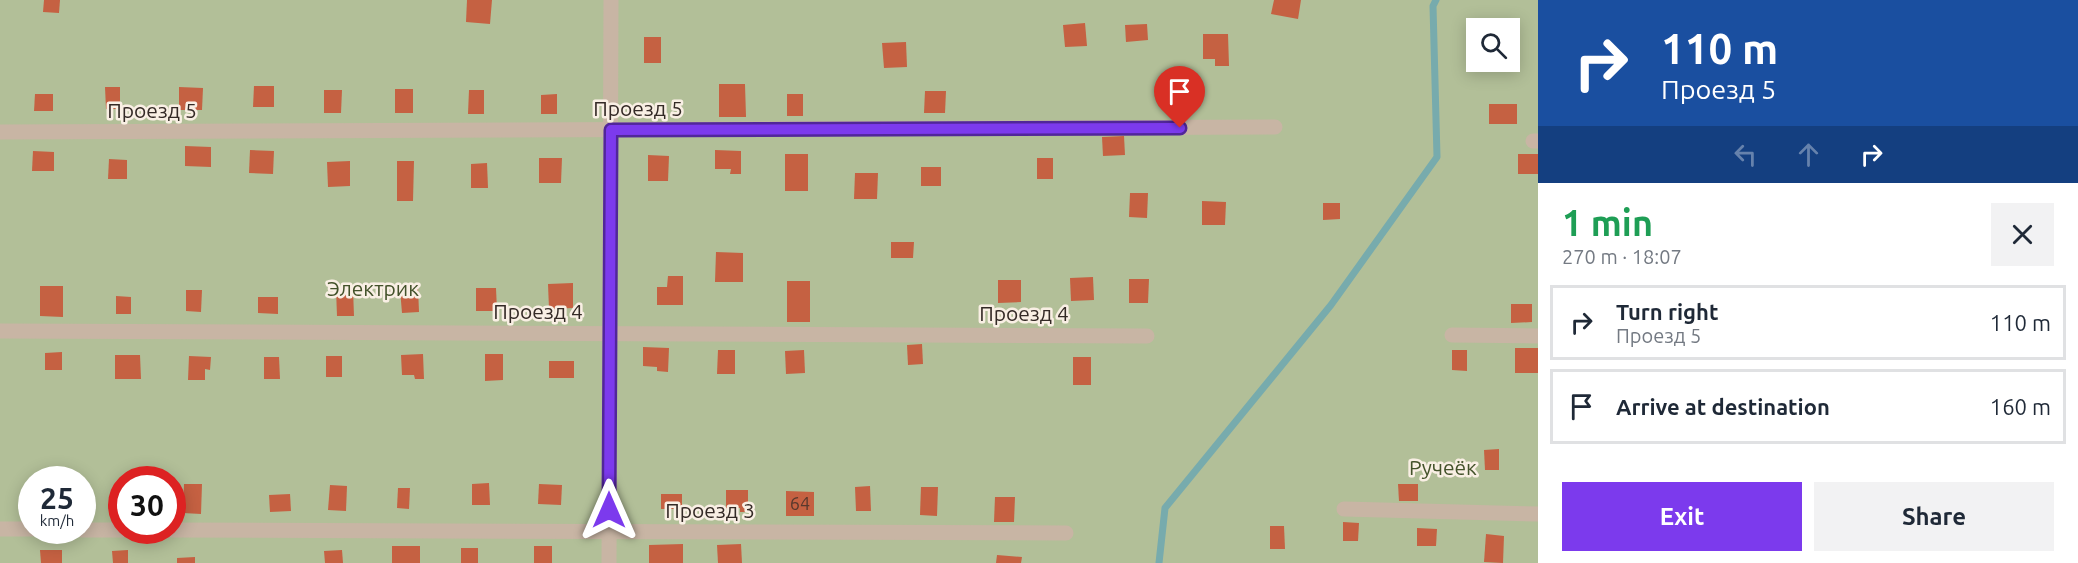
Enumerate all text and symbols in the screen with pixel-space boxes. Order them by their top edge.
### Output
map controls [1466,18,1520,72]
button: search [1466,18,1520,72]
icon: right [1562,24,1640,102]
text: 110 m [1661,25,1778,72]
pin [1154,66,1205,128]
text: Проезд 5 [1661,74,1776,104]
icon: arrive [1163,75,1196,108]
street label: Проезд 5 [593,96,683,120]
street label: Проезд 5 [107,98,197,122]
icon: left [1729,138,1762,171]
icon: ahead [1792,138,1825,171]
icon: right [1855,138,1888,171]
text: 1 min [1562,202,1653,243]
button: close [1991,203,2054,266]
text: 270 m · 18:07 [1562,245,1682,268]
park label: Электрик [327,276,419,300]
street label: Проезд 4 [493,299,583,323]
text: Turn right [1616,299,1718,324]
street label: Проезд 4 [979,301,1069,325]
icon: right [1565,306,1598,339]
text: 110 m [1990,310,2051,335]
text: Проезд 5 [1616,324,1701,347]
icon: arrive [1565,390,1598,423]
text: Arrive at destination [1616,394,1830,419]
text: 160 m [1990,394,2051,419]
park label: Ручеёк [1409,455,1477,479]
speed limit sign: 30 [108,466,186,544]
position arrow [577,478,641,542]
text: 25 [40,481,74,515]
button: Exit [1562,482,1802,551]
button: Share [1814,482,2054,551]
house number: 64 [790,493,810,513]
street label: Проезд 3 [665,498,755,522]
text: km/h [40,512,74,529]

